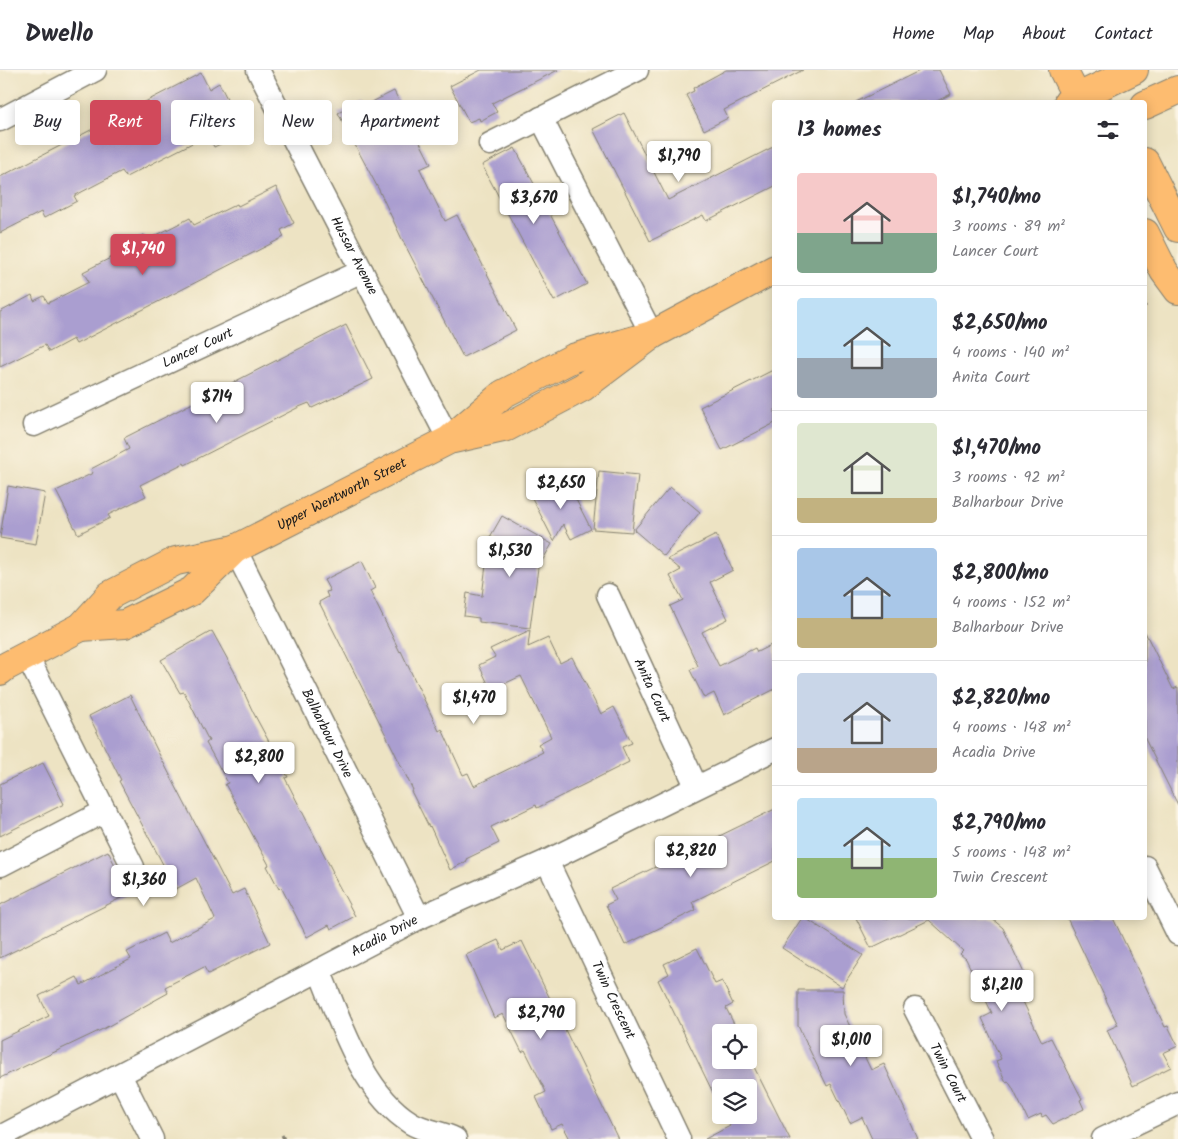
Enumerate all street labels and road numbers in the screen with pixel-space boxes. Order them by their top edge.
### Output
street label: Hussar Avenue [324,212,384,300]
street label: Lancer Court [159,322,237,374]
street label: Upper Wentworth Street [273,452,411,537]
street label: Anita Court [628,655,676,727]
street label: Balharbour Drive [295,685,359,783]
street label: Acadia Drive [347,909,423,963]
street label: Twin Crescent [585,957,641,1043]
street label: Twin Court [923,1039,973,1107]

